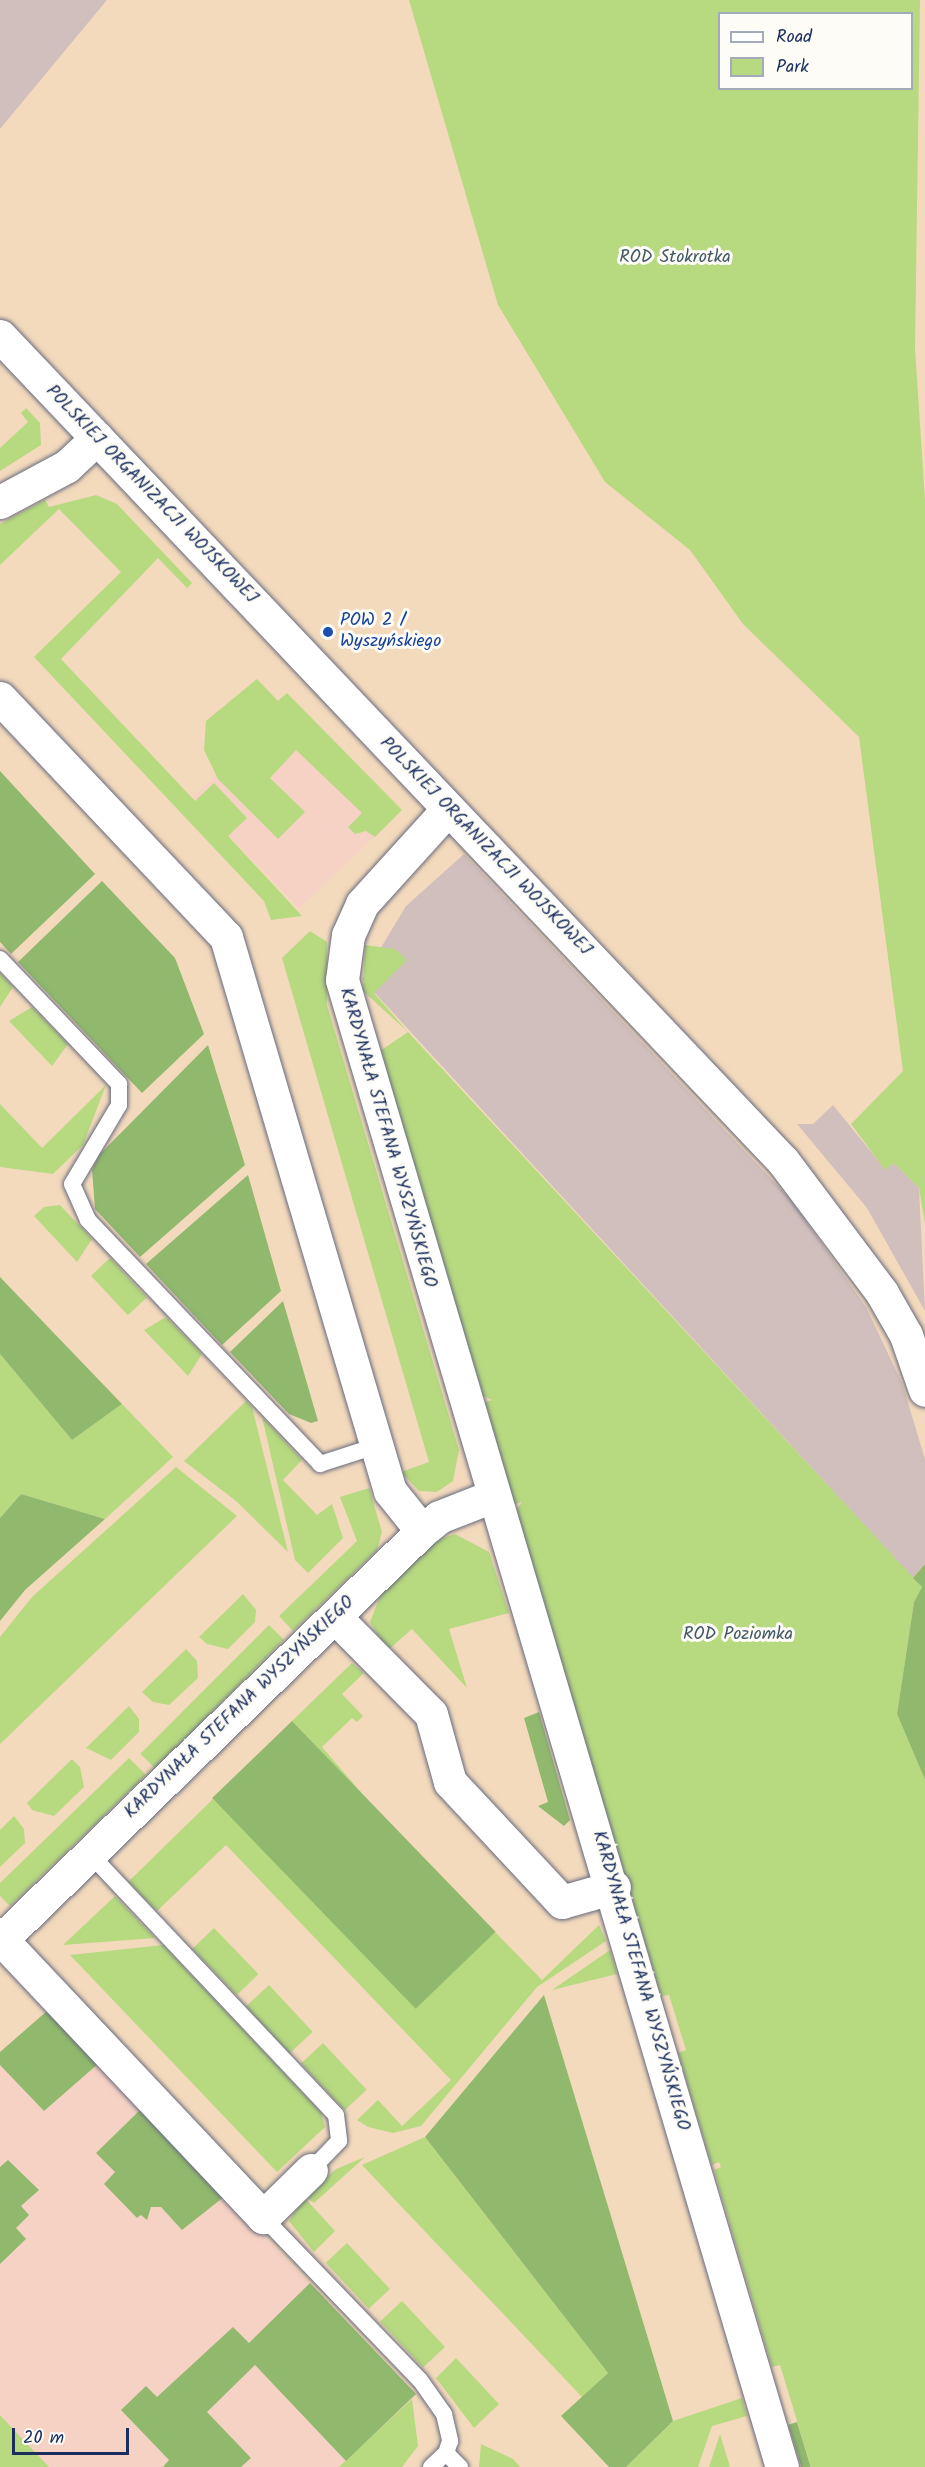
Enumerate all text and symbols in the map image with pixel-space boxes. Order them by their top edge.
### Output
legend [718,12,913,90]
text: Road [776,23,812,52]
text: Park [776,53,809,82]
park label: ROD Stokrotka [619,247,731,269]
street label: POLSKIEJ ORGANIZACJI WOJSKOWEJ [41,381,261,609]
place label: POW 2 / Wyszyńskiego [340,611,441,654]
marker: POW 2 / Wyszyńskiego [321,625,335,639]
street label: POLSKIEJ ORGANIZACJI WOJSKOWEJ [375,733,595,961]
street label: KARDYNAŁA STEFANA WYSZYŃSKIEGO [334,986,440,1290]
street label: KARDYNAŁA STEFANA WYSZYŃSKIEGO [121,1592,359,1824]
park label: ROD Poziomka [683,1624,793,1646]
street label: KARDYNAŁA STEFANA WYSZYŃSKIEGO [587,1829,693,2133]
scale bar [15,2416,132,2454]
text: 20 m [23,2424,64,2453]

